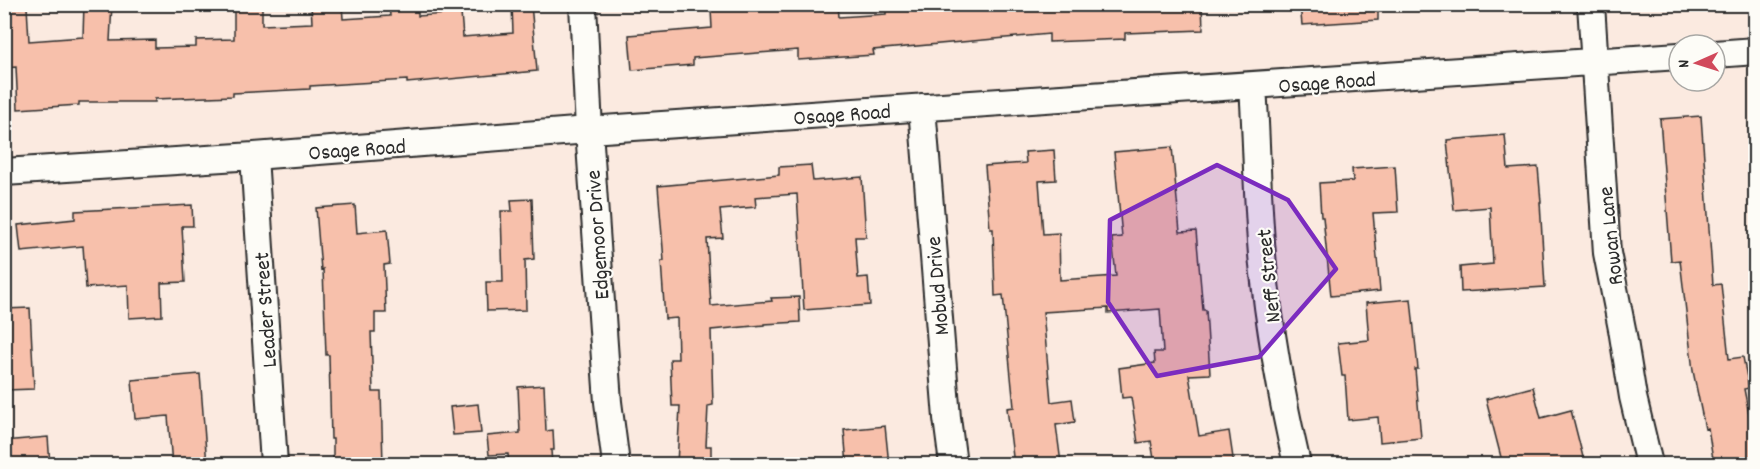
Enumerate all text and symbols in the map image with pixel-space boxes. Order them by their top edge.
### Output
north arrow [1667,33,1727,93]
text: N [1673,59,1696,68]
street label: Osage Road [1277,66,1377,103]
street label: Osage Road [792,98,892,135]
street label: Osage Road [307,133,407,170]
street label: Edgemoor Drive [579,169,619,301]
street label: Rowan Lane [1592,185,1633,287]
street label: Neff Street [1250,227,1291,324]
street label: Mobud Drive [920,235,959,337]
street label: Leader Street [248,251,287,369]

